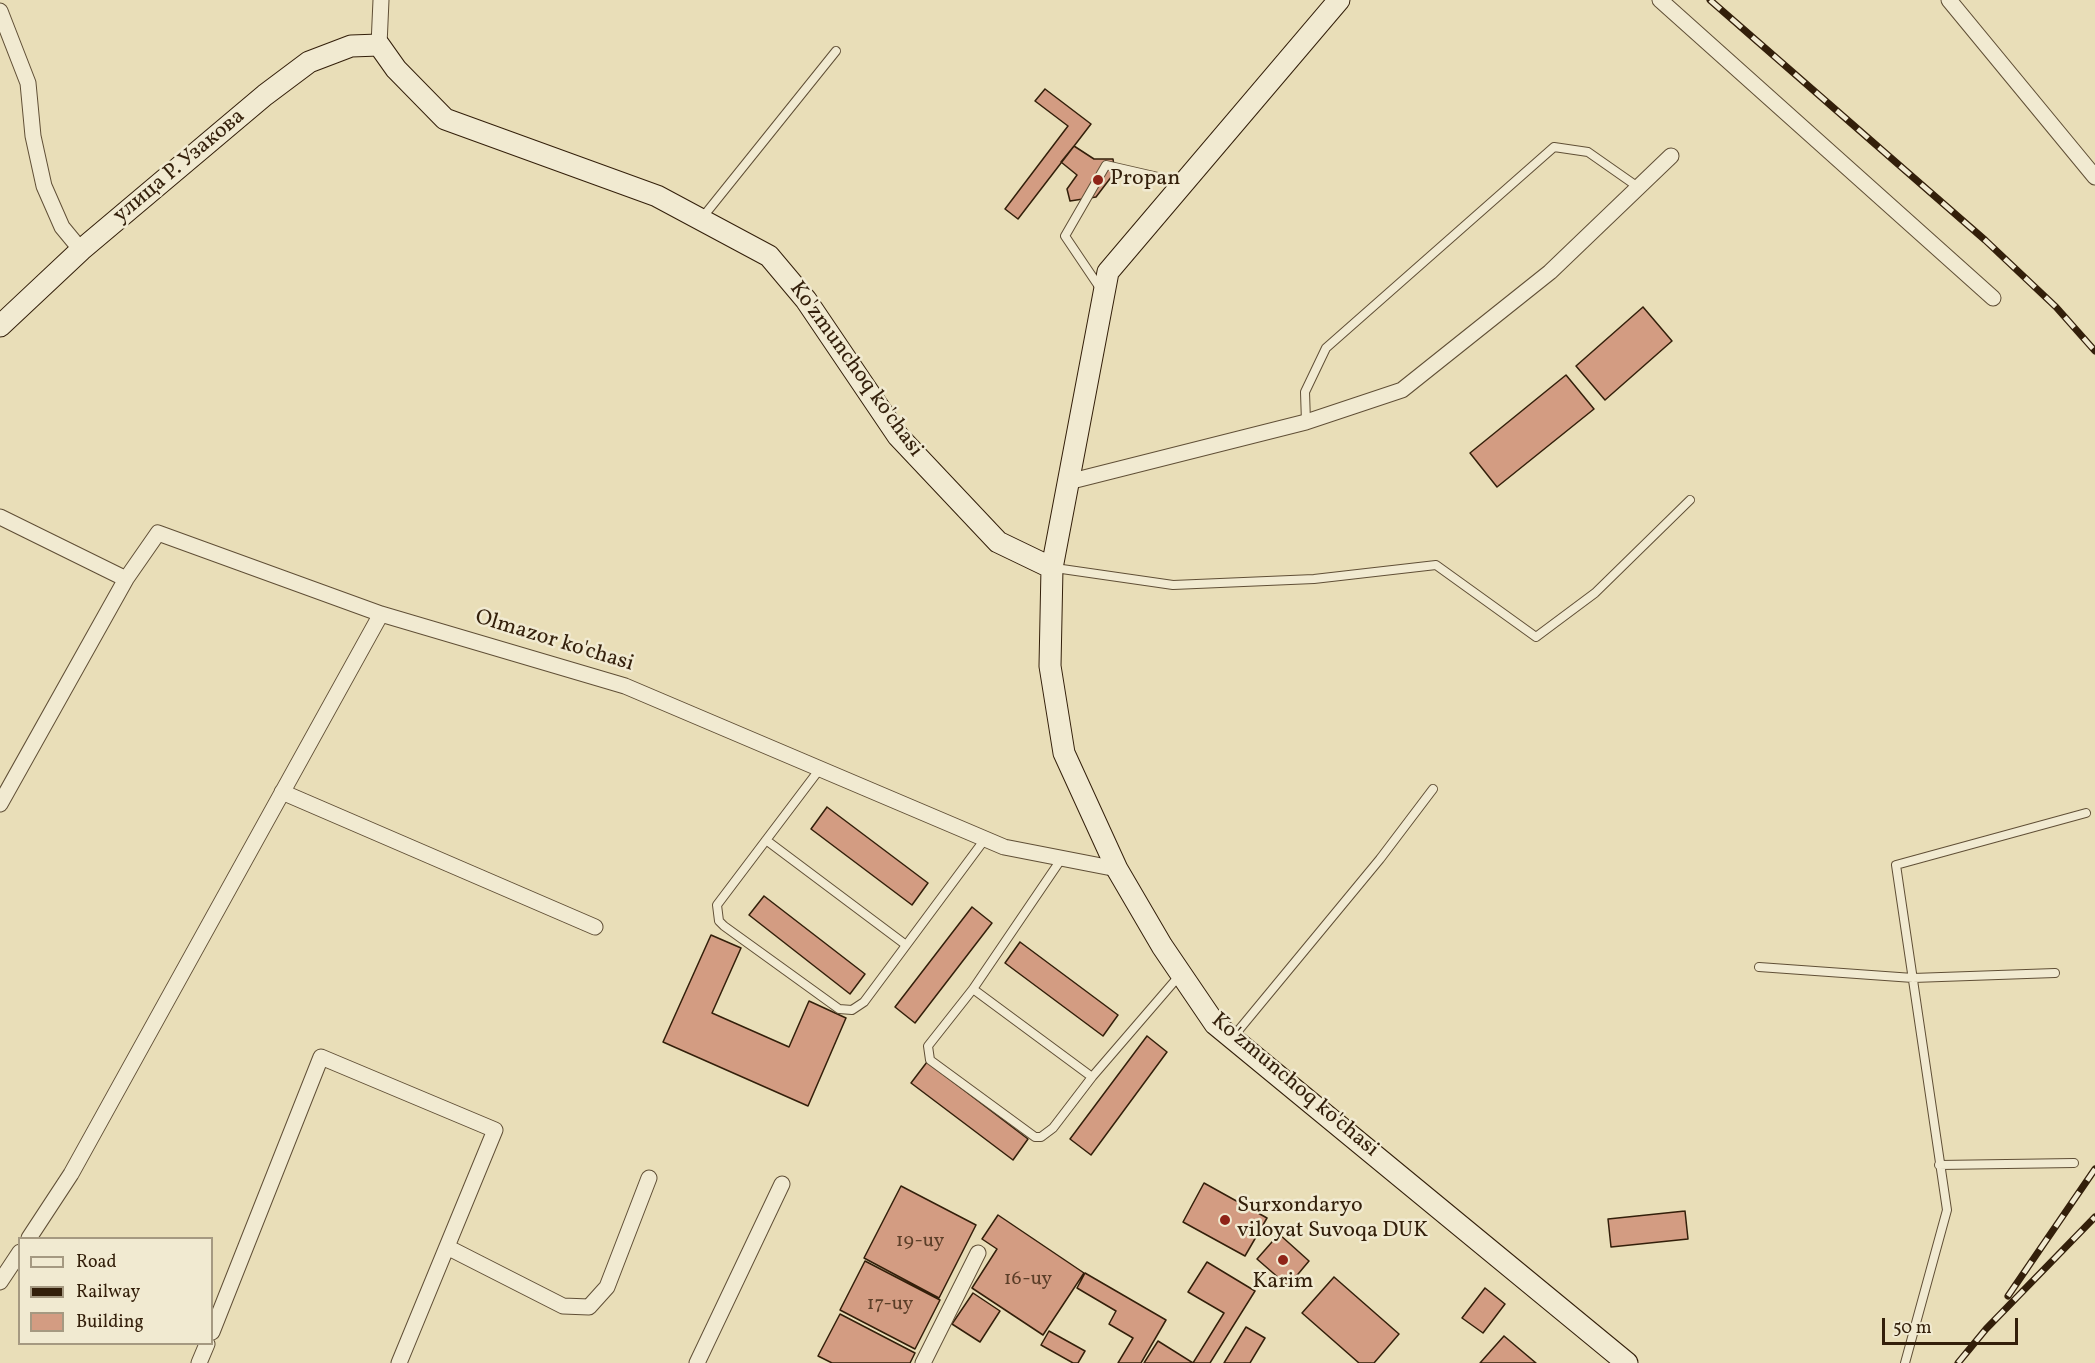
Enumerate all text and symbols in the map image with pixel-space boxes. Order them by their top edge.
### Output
street label: улица Р. Узакова [109,104,251,230]
place label: Propan [1110,167,1180,193]
marker: Propan [1091,173,1105,187]
street label: Ko'zmunchoq ko'chasi [782,277,928,463]
street label: Olmazor ko'chasi [471,605,637,679]
street label: Ko'zmunchoq ko'chasi [1205,1008,1383,1164]
place label: Surxondaryo viloyat Suvoqa DUK [1237,1194,1428,1246]
marker: Surxondaryo viloyat Suvoqa DUK [1218,1213,1232,1227]
house number: 19-uy [896,1230,944,1254]
legend [18,1237,213,1345]
text: Road [76,1250,117,1275]
marker: Karim [1276,1253,1290,1267]
house number: 16-uy [1004,1268,1052,1292]
place label: Karim [1252,1270,1314,1296]
text: Railway [76,1280,140,1305]
house number: 17-uy [867,1293,913,1317]
scale bar [1885,1306,2022,1344]
text: Building [76,1310,144,1335]
text: 50 m [1893,1316,1932,1341]

